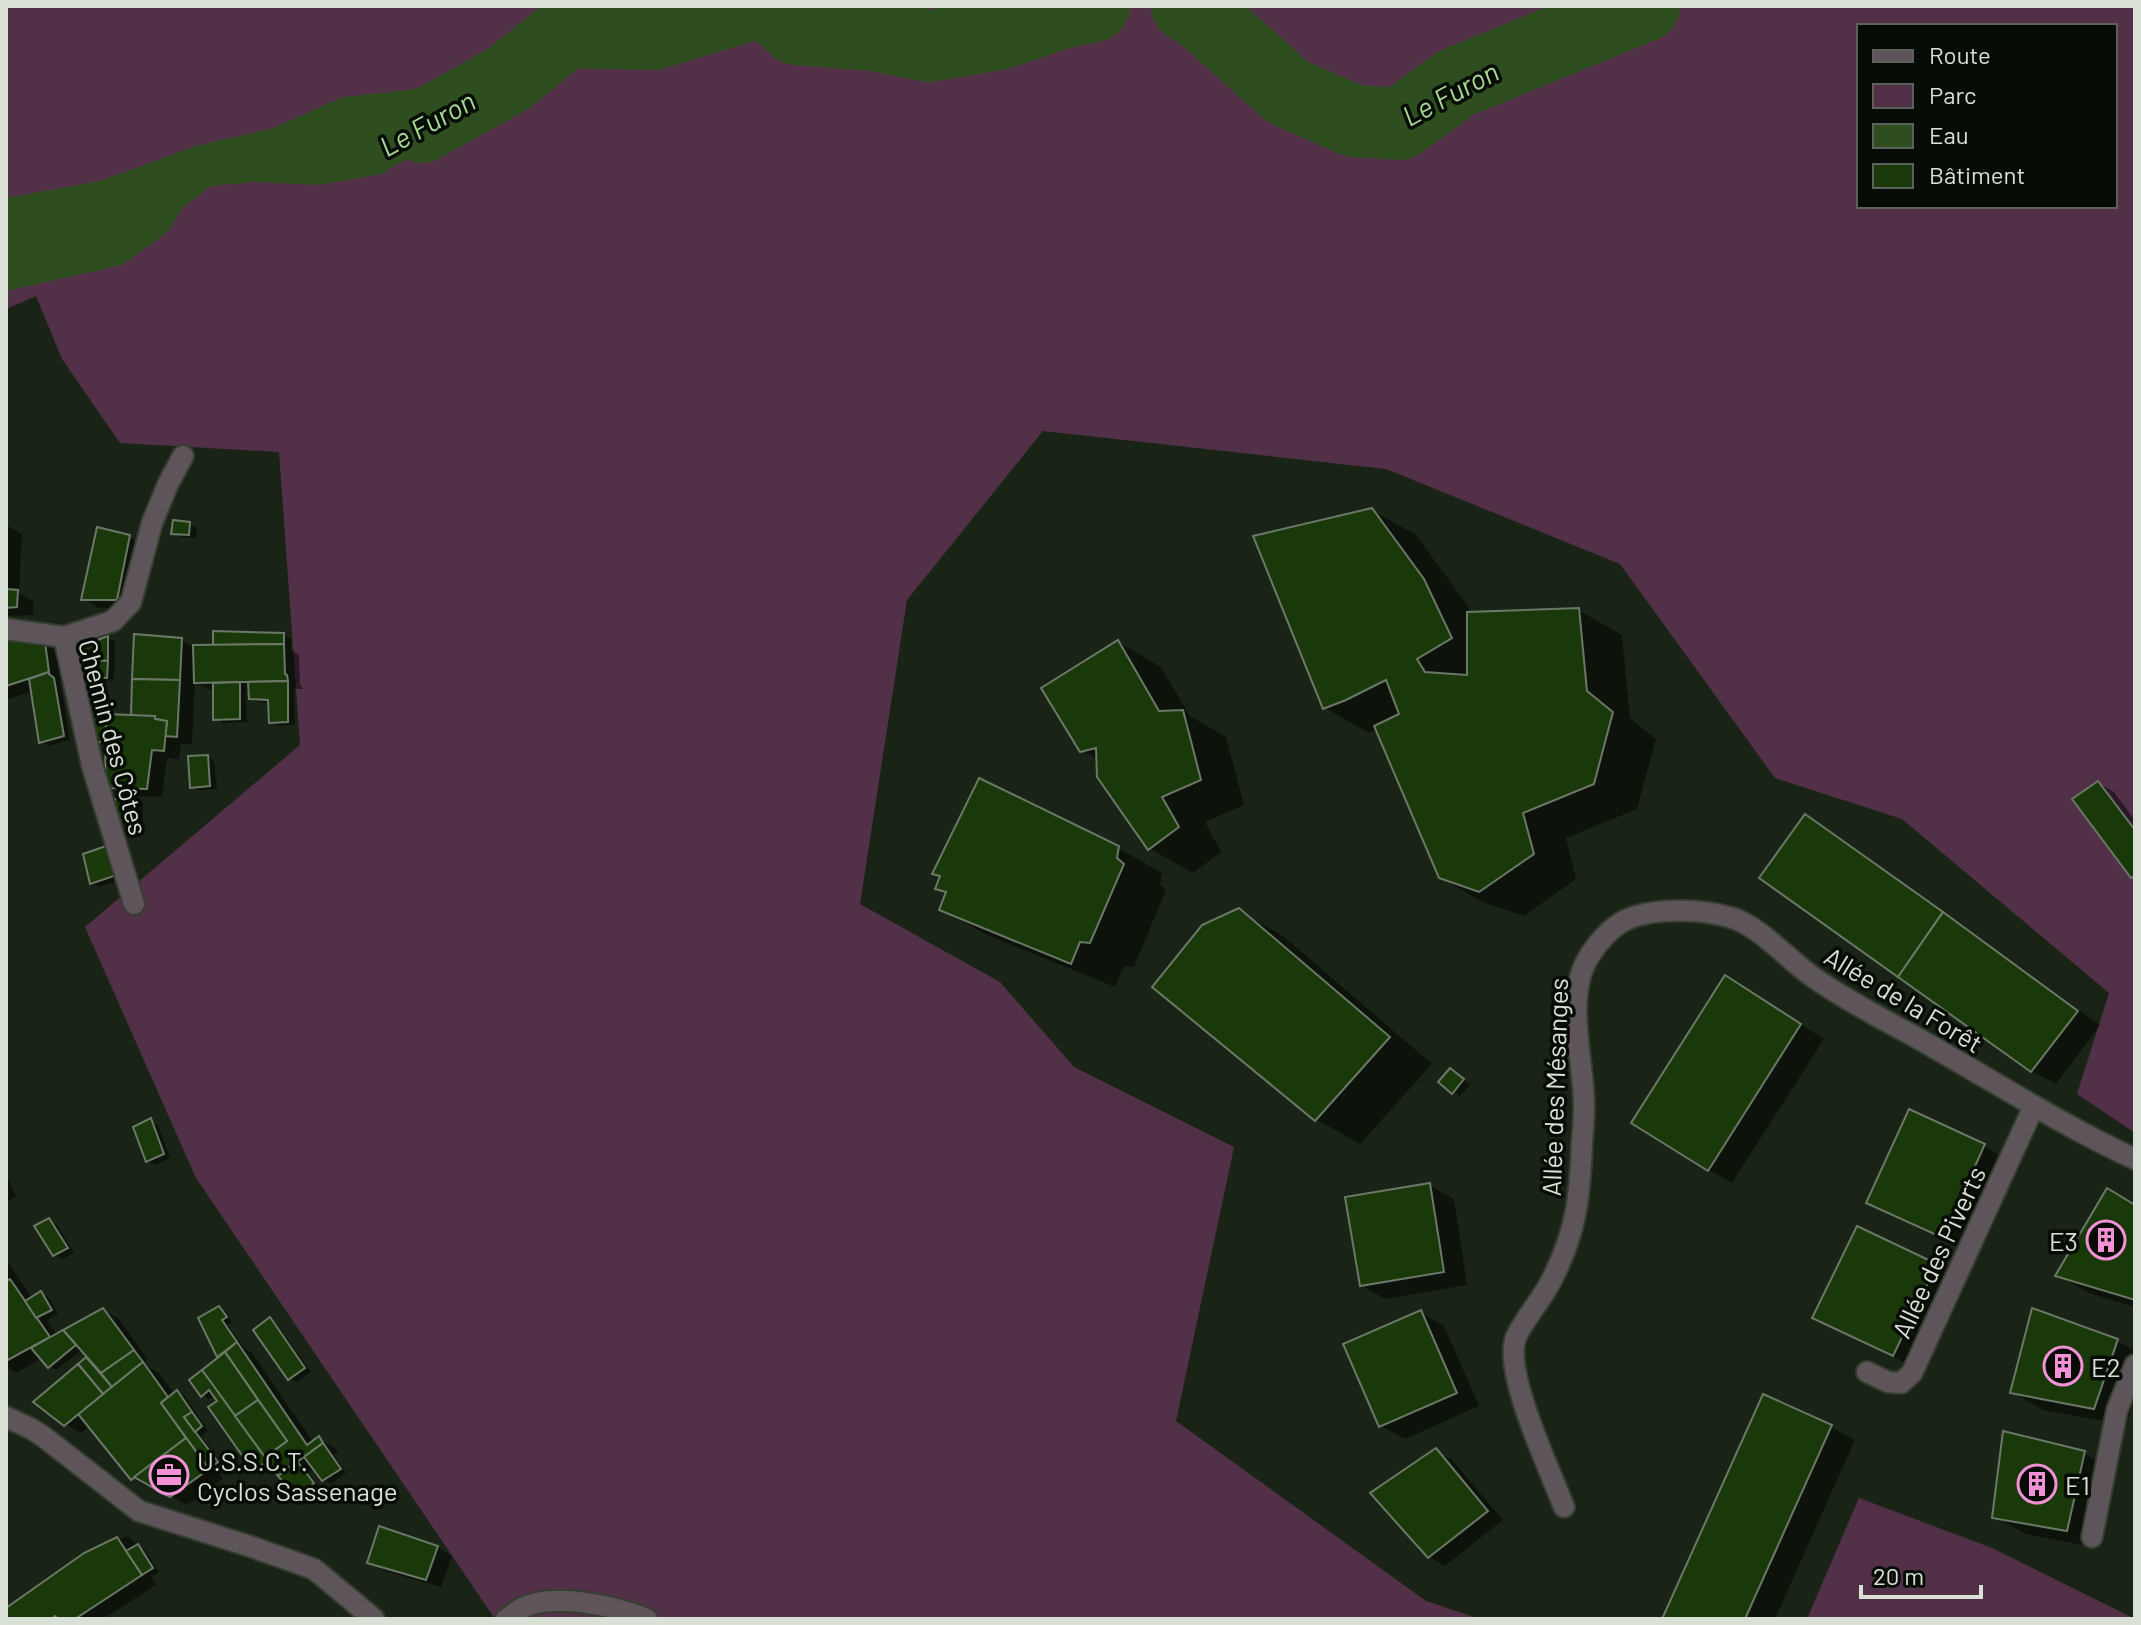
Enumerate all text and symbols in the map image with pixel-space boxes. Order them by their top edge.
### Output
legend [1857,24,2117,208]
text: Route [1929,40,1991,69]
water label: Le Furon [1396,54,1504,132]
text: Parc [1929,80,1977,109]
water label: Le Furon [373,83,481,163]
text: Eau [1929,120,1969,149]
text: Bâtiment [1929,160,2025,189]
street label: Chemin des Côtes [73,636,155,838]
street label: Allée de la Forêt [1819,940,1989,1058]
street label: Allée des Mésanges [1535,977,1573,1197]
street label: Allée des Piverts [1885,1161,1991,1343]
building icon: E3 [2085,1219,2127,1261]
place label: E3 [2049,1225,2078,1256]
building icon: E2 [2042,1345,2084,1387]
place label: E2 [2091,1351,2121,1382]
place label: U.S.S.C.T. Cyclos Sassenage [197,1445,398,1506]
office icon: U.S.S.C.T. Cyclos Sassenage [148,1454,190,1496]
building icon: E1 [2016,1463,2058,1505]
place label: E1 [2065,1469,2090,1500]
scale bar [1861,1549,1981,1599]
text: 20 m [1873,1561,1924,1590]

